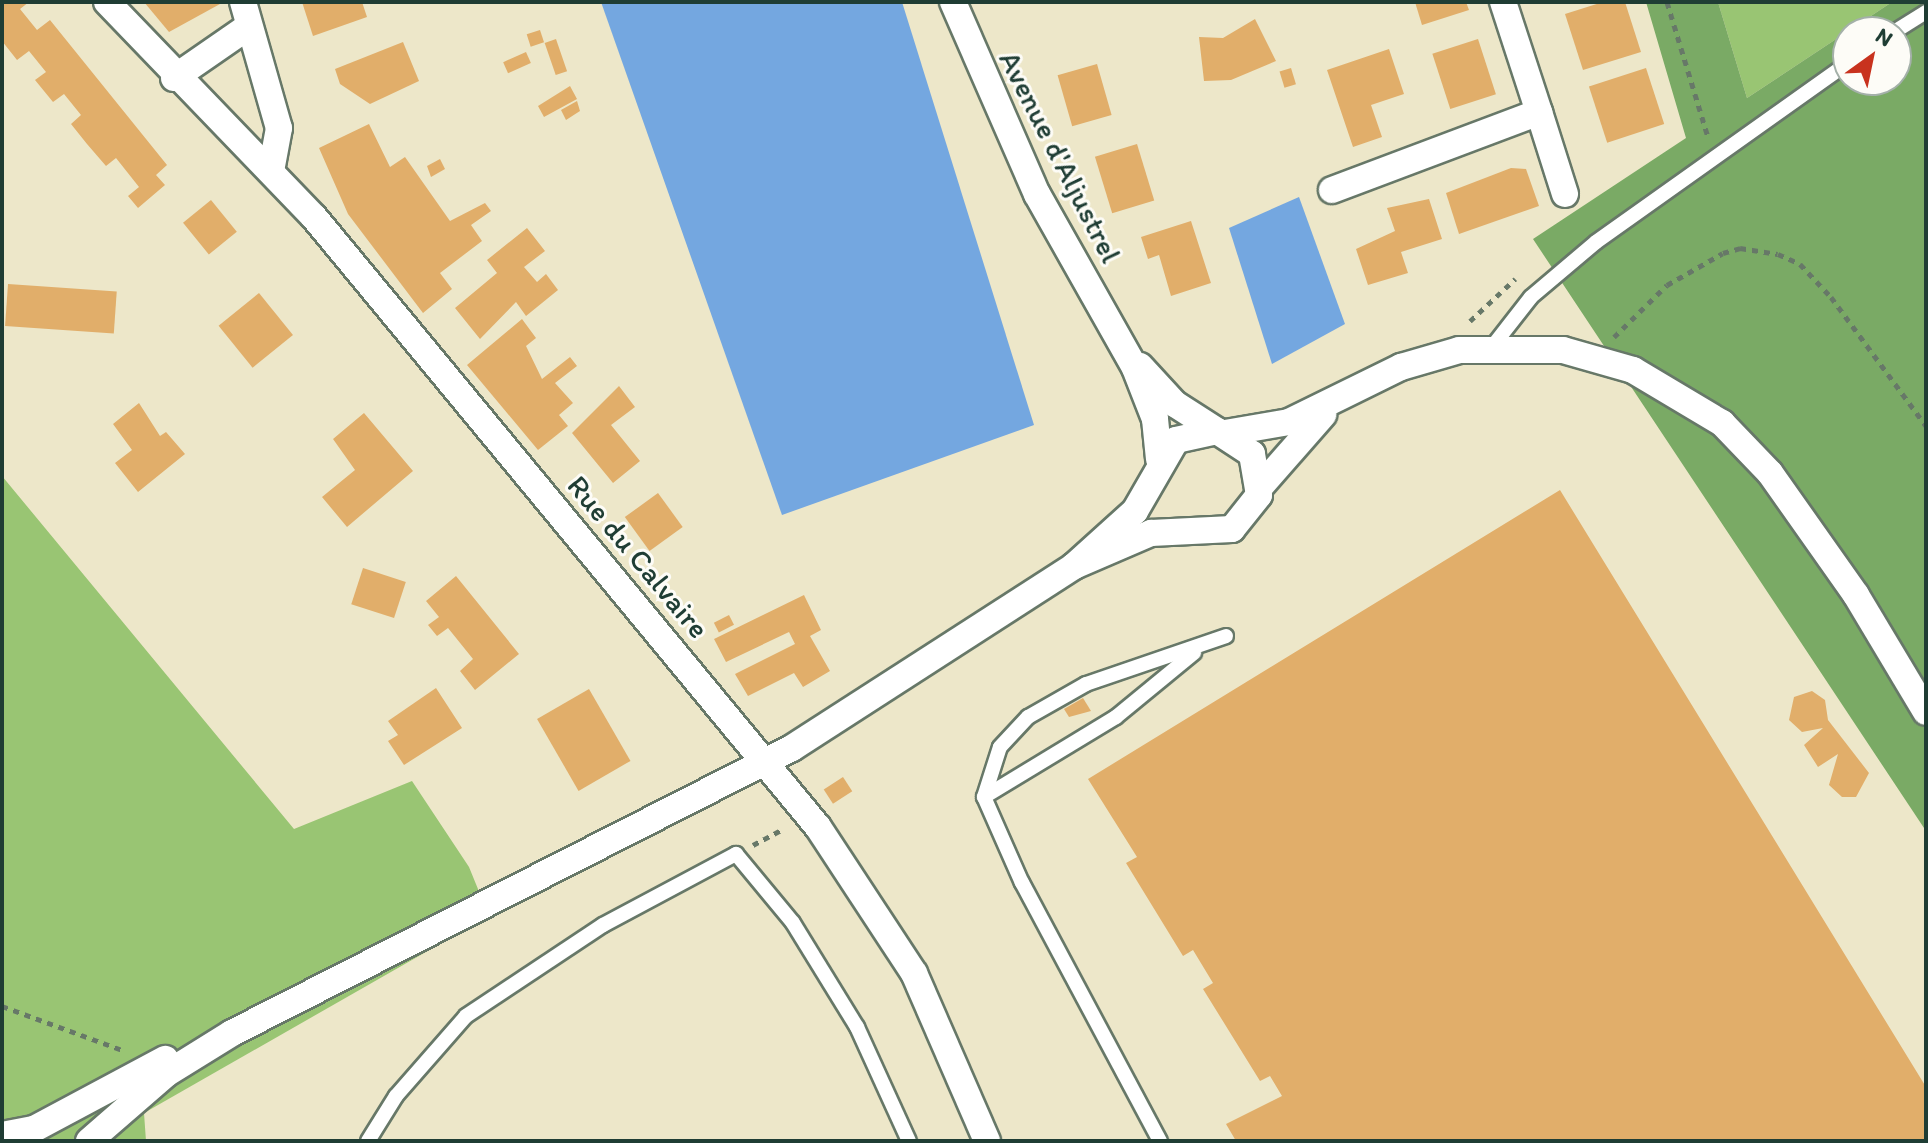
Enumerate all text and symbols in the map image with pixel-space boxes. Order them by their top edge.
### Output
north arrow [1832,16,1912,96]
text: N [1871,22,1898,52]
street label: Avenue d'Aljustrel [991,45,1129,269]
street label: Rue du Calvaire [559,468,717,646]

